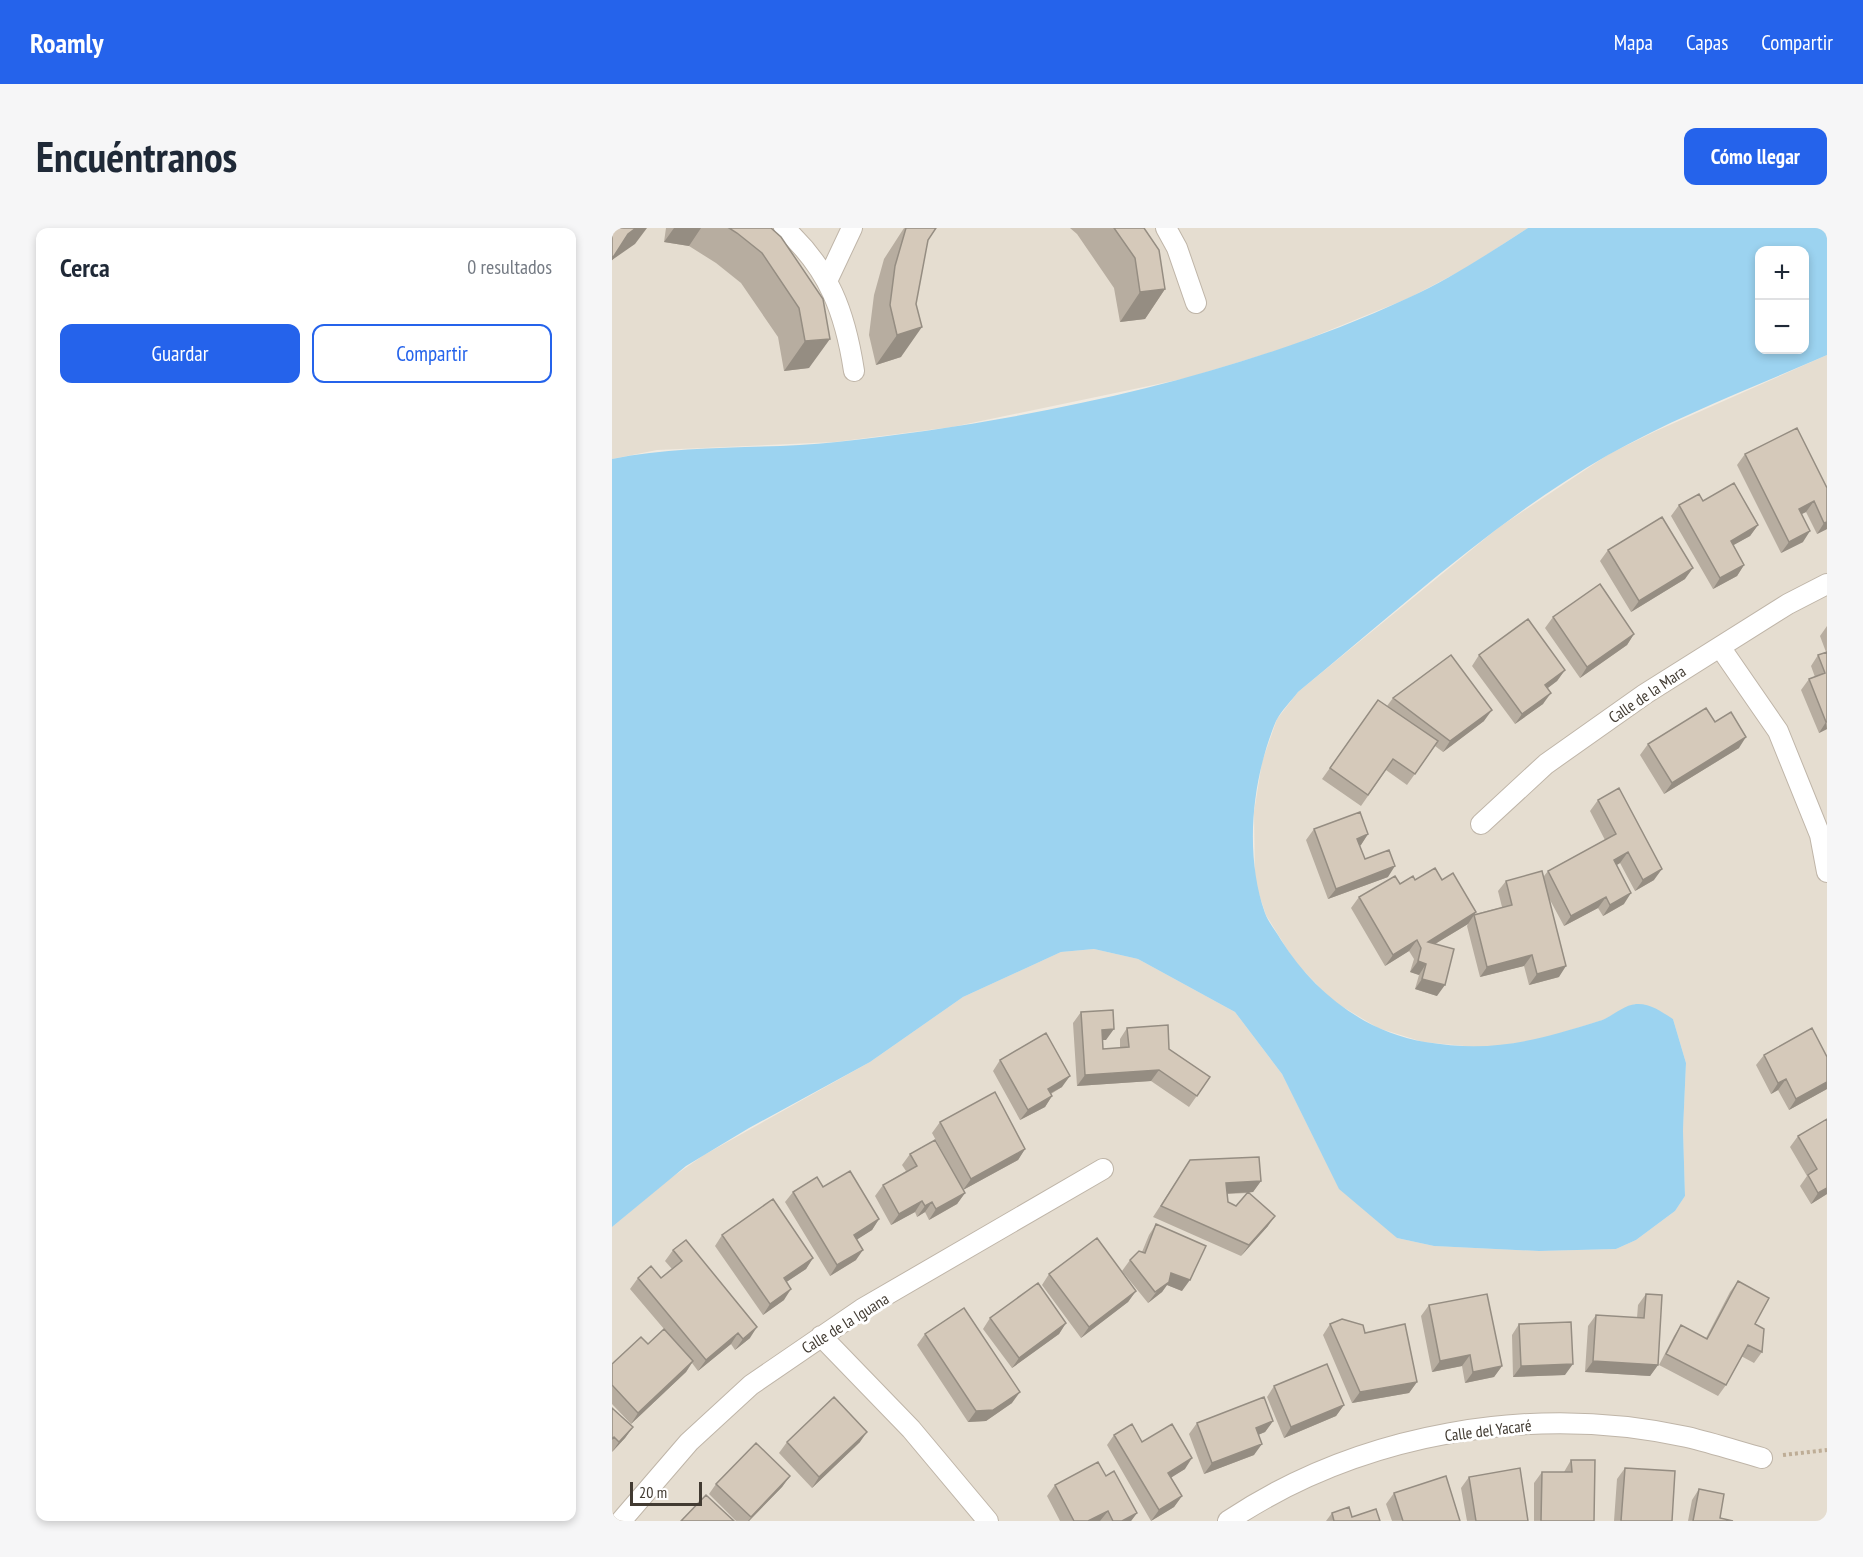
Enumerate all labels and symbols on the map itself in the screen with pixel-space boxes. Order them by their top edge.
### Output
street label: Calle de la Mara [1605,661,1689,727]
street label: Calle de la Iguana [798,1288,892,1358]
street label: Calle del Yacaré [1444,1415,1532,1445]
scale bar [630,1479,702,1506]

